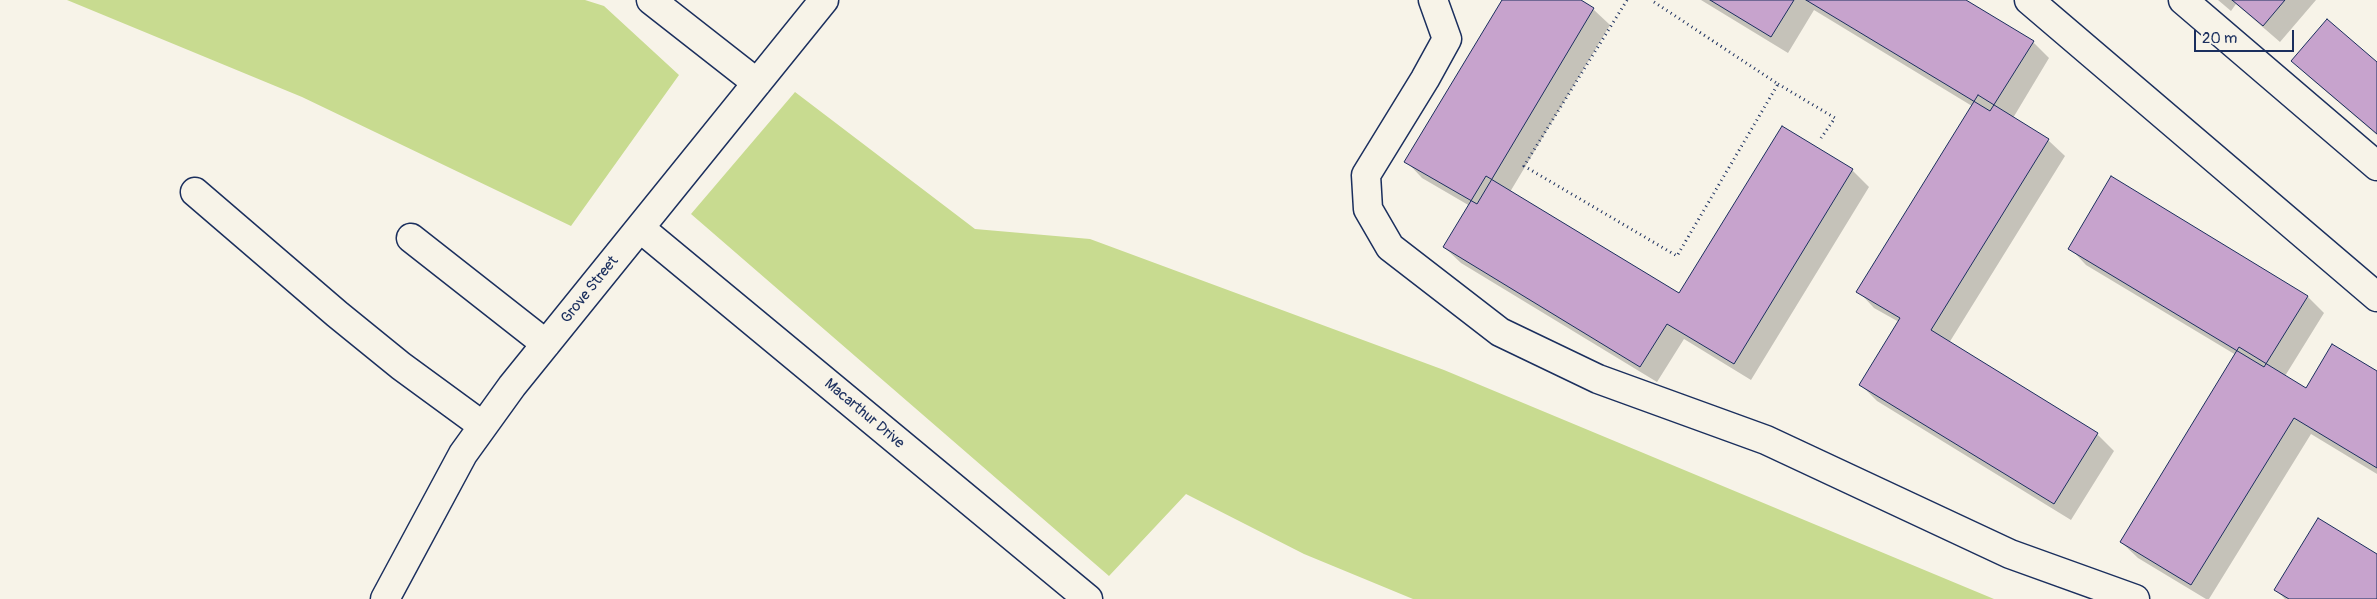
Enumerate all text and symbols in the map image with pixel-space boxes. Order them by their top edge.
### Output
scale bar [2197,20,2297,52]
text: 20 m [2202,29,2237,48]
street label: Grove Street [557,253,623,327]
street label: Macarthur Drive [820,375,908,453]

